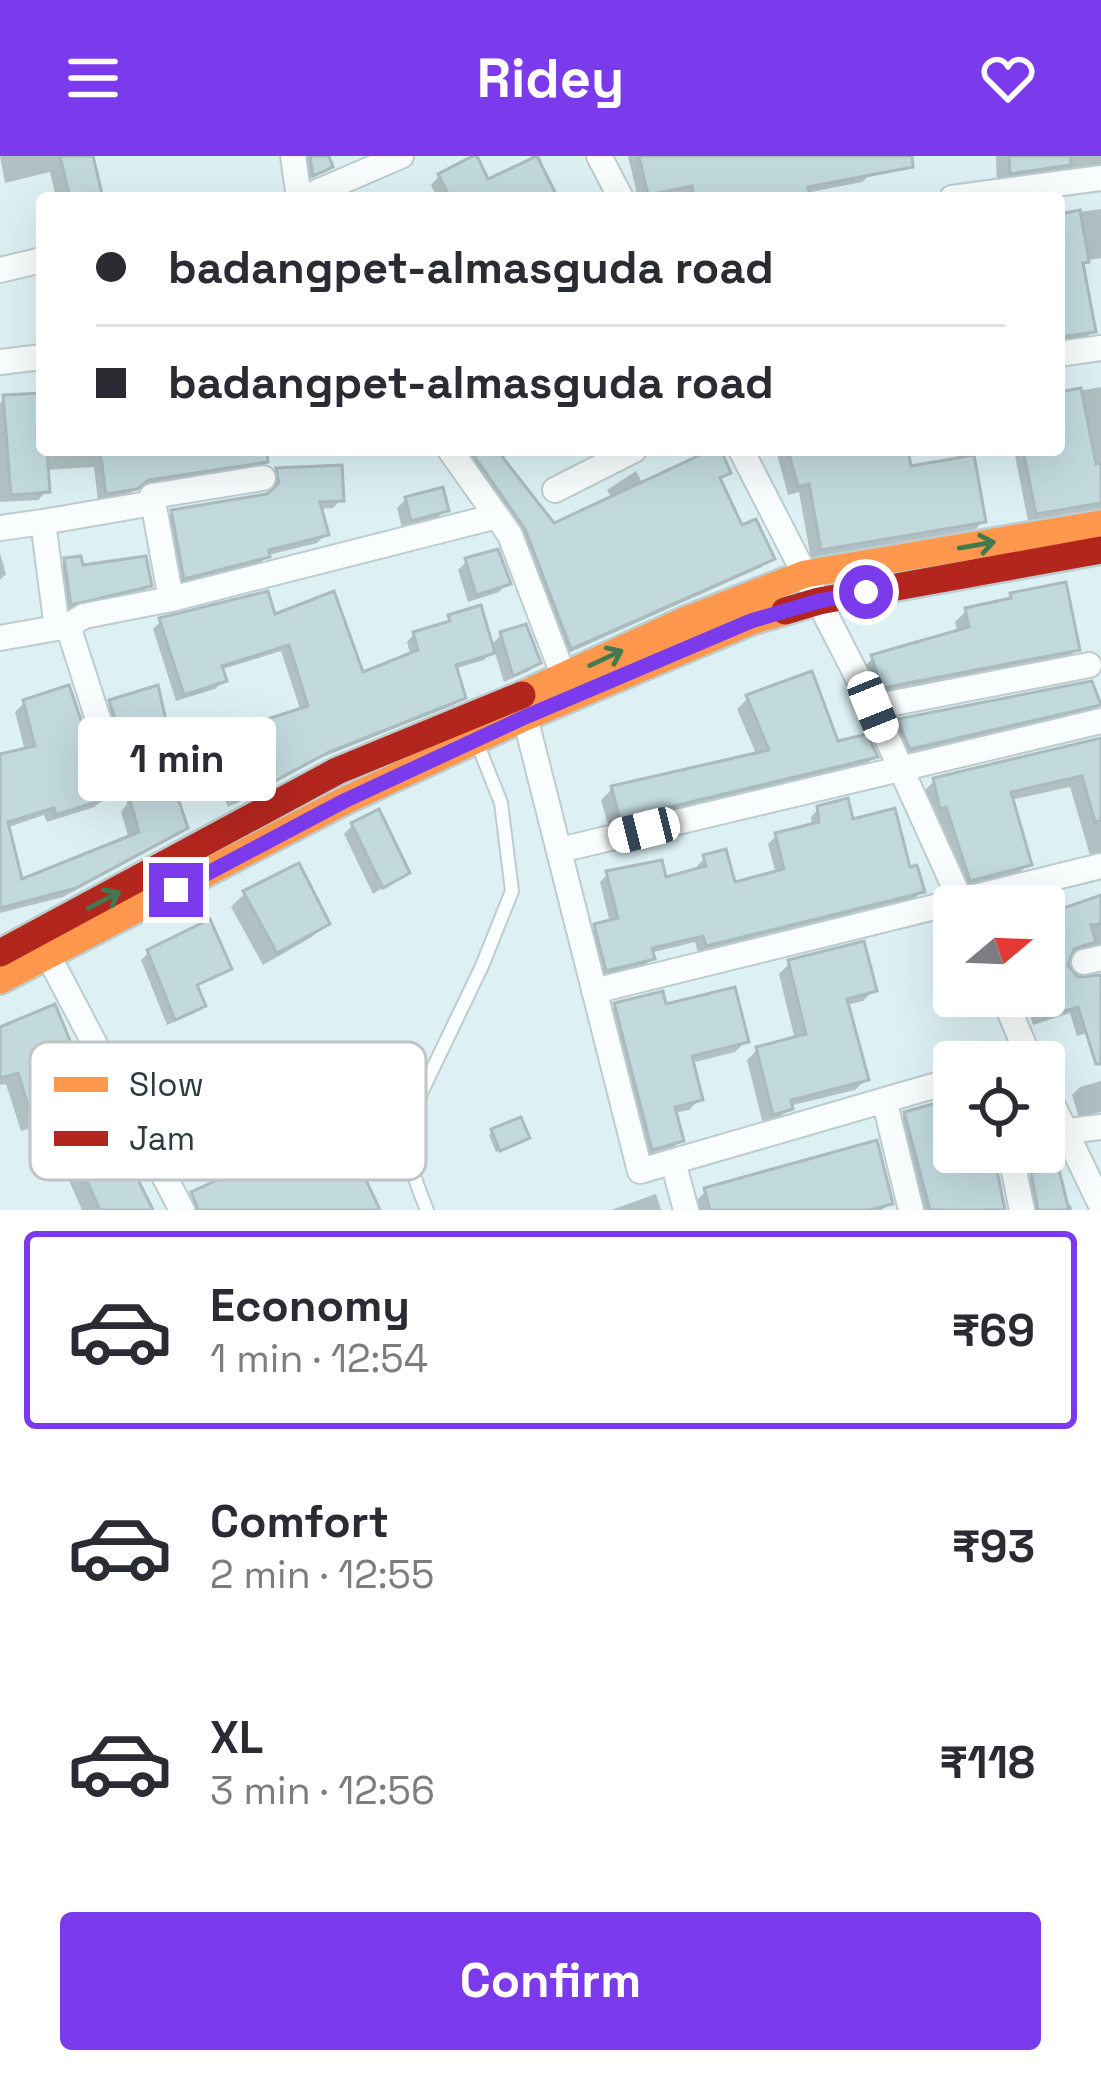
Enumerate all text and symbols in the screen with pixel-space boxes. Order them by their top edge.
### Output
text: Ridey [477,44,624,113]
icon: menu [60,45,126,111]
icon: heart [975,45,1041,111]
text: badangpet-almasguda road [168,239,774,296]
text: badangpet-almasguda road [168,354,774,411]
one-way arrow [956,533,995,556]
route start [839,565,893,619]
one-way arrow [587,645,623,667]
car [843,667,903,747]
callout: 1 min [77,716,275,800]
text: 1 min [129,734,225,783]
car [605,804,683,856]
route end [149,863,203,917]
north arrow [933,885,1065,1017]
map controls [933,885,1065,1173]
one-way arrow [86,887,121,910]
button: locate [933,1041,1065,1173]
legend [30,1042,426,1180]
text: Slow [129,1064,204,1106]
text: Jam [129,1118,195,1160]
icon: car [66,1276,174,1384]
text: Economy [210,1277,410,1334]
text: ₹69 [951,1302,1035,1359]
text: 1 min · 12:54 [210,1334,428,1383]
icon: car [66,1492,174,1600]
text: Comfort [210,1493,389,1550]
text: ₹93 [952,1518,1035,1575]
text: 2 min · 12:55 [210,1550,434,1599]
icon: car [66,1708,174,1816]
text: XL [210,1709,263,1766]
text: ₹118 [939,1734,1035,1791]
text: 3 min · 12:56 [210,1766,435,1815]
button: Confirm [60,1912,1041,2050]

